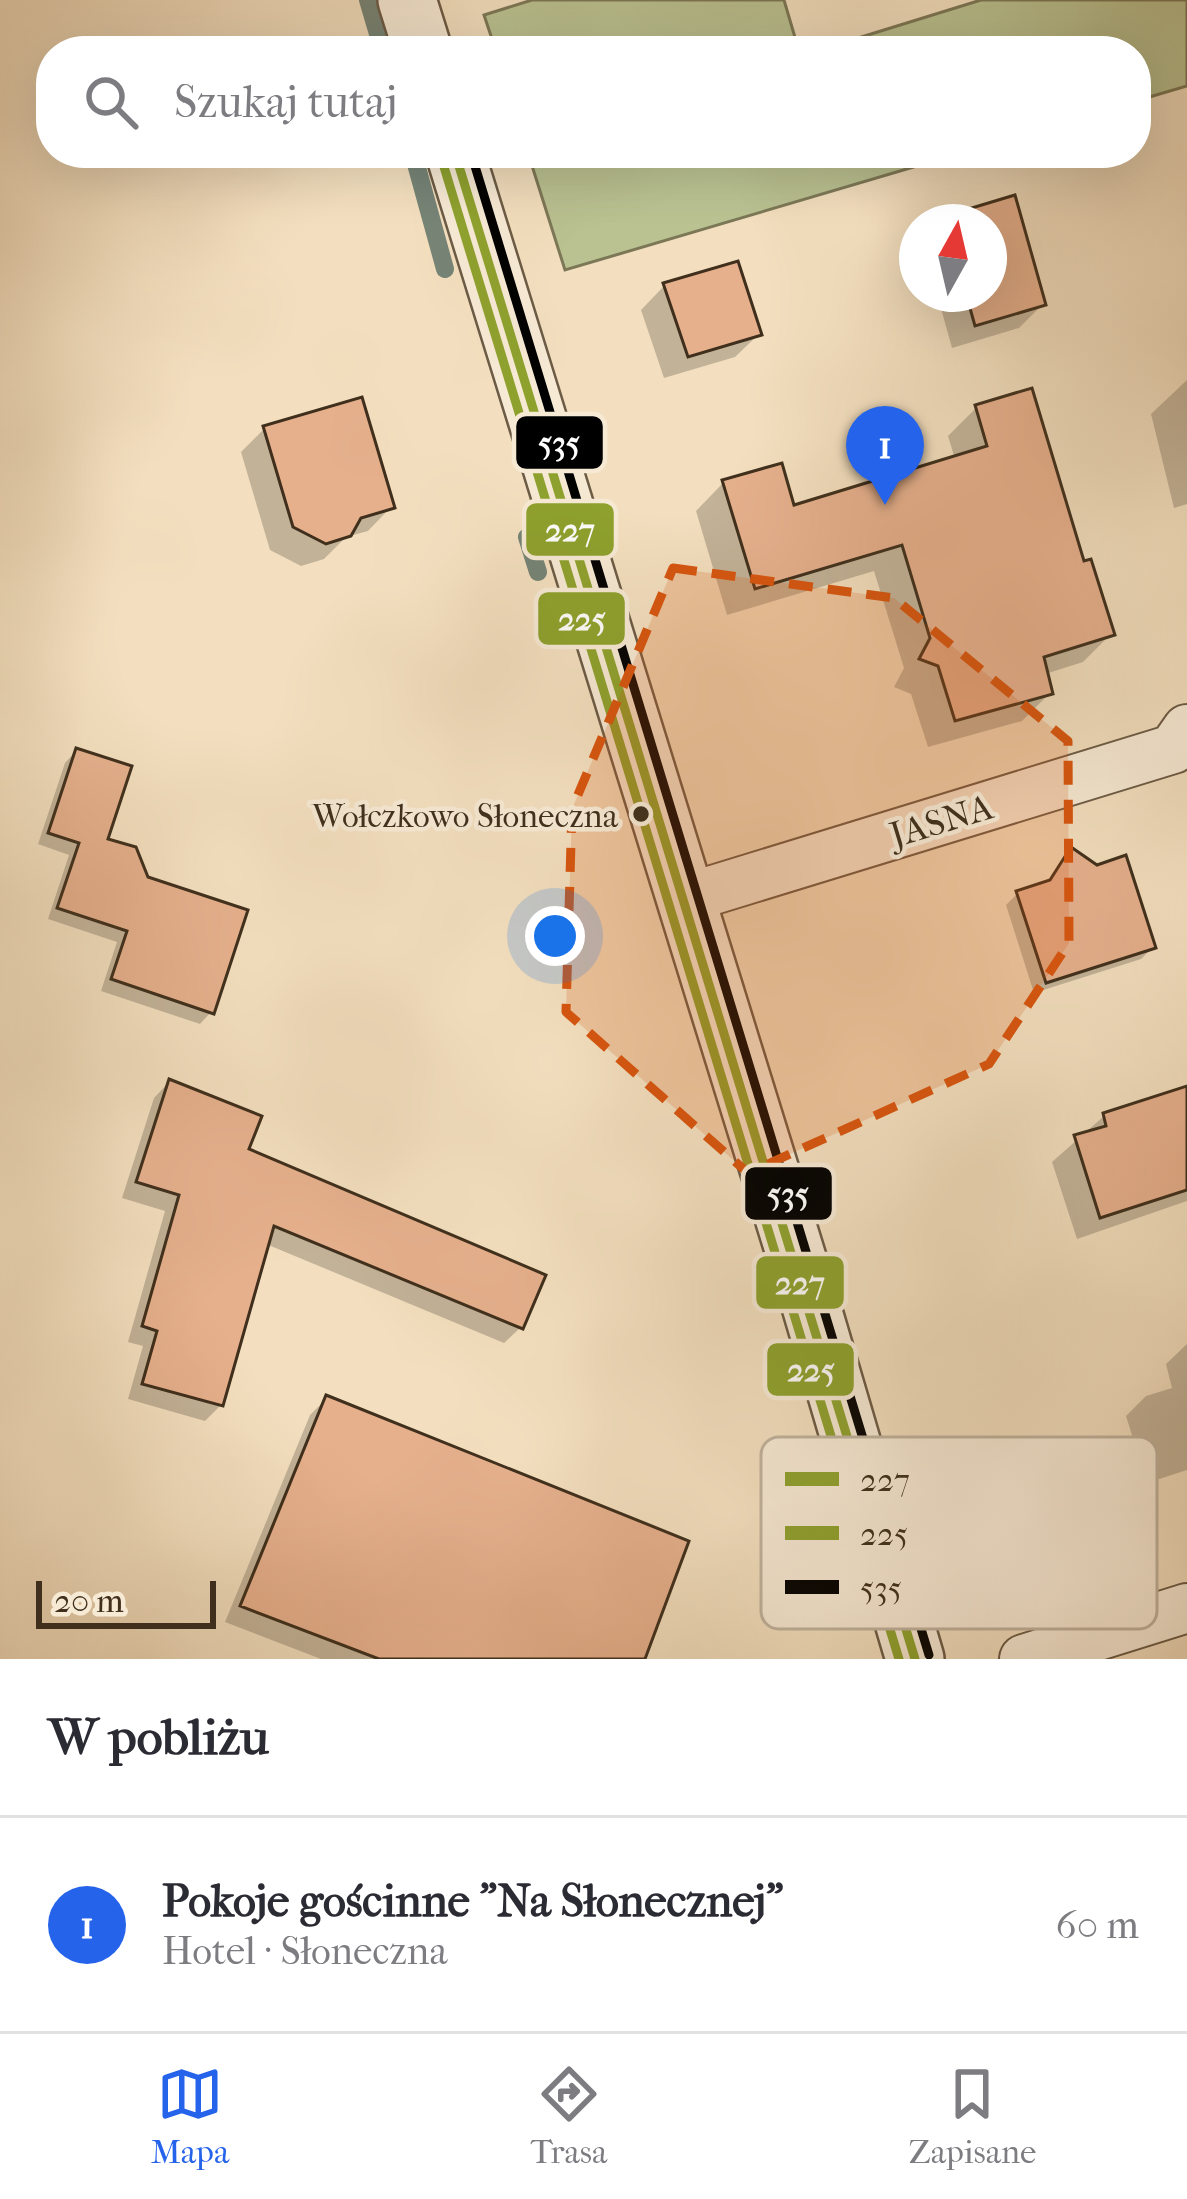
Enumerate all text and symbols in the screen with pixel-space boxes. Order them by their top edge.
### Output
search box [36,36,1151,168]
icon: search [78,69,144,135]
text: Szukaj tutaj [174,76,397,129]
north arrow [899,204,1007,312]
pin: 1 [846,406,924,505]
line badge: 535 [514,414,605,471]
text: 535 [538,424,580,463]
line badge: 227 [524,501,616,558]
text: 227 [545,511,595,550]
line badge: 225 [536,590,627,647]
text: 225 [558,600,606,639]
street label: JASNA [882,785,998,857]
place label: Wołczkowo Słoneczna [311,797,619,836]
marker: Wołczkowo Słoneczna [630,803,652,825]
your location [525,906,585,966]
line badge: 535 [743,1165,834,1222]
text: 535 [767,1175,809,1214]
line badge: 227 [754,1254,846,1311]
text: 227 [775,1264,825,1303]
line badge: 225 [765,1341,856,1398]
text: 225 [787,1351,835,1390]
legend [761,1437,1157,1629]
text: 227 [860,1461,910,1500]
text: 225 [860,1515,908,1554]
text: 535 [860,1569,902,1608]
scale bar [36,1575,216,1628]
text: 20 m [54,1582,124,1621]
text: W pobliżu [48,1707,269,1767]
text: Pokoje gościnne "Na Słonecznej" [162,1875,784,1928]
text: 1 [80,1902,94,1948]
text: 60 m [1056,1902,1139,1948]
text: Hotel · Słoneczna [162,1928,447,1974]
tab: Mapa [151,2061,229,2172]
tab: Trasa [531,2061,607,2172]
tab: Zapisane [909,2061,1036,2172]

